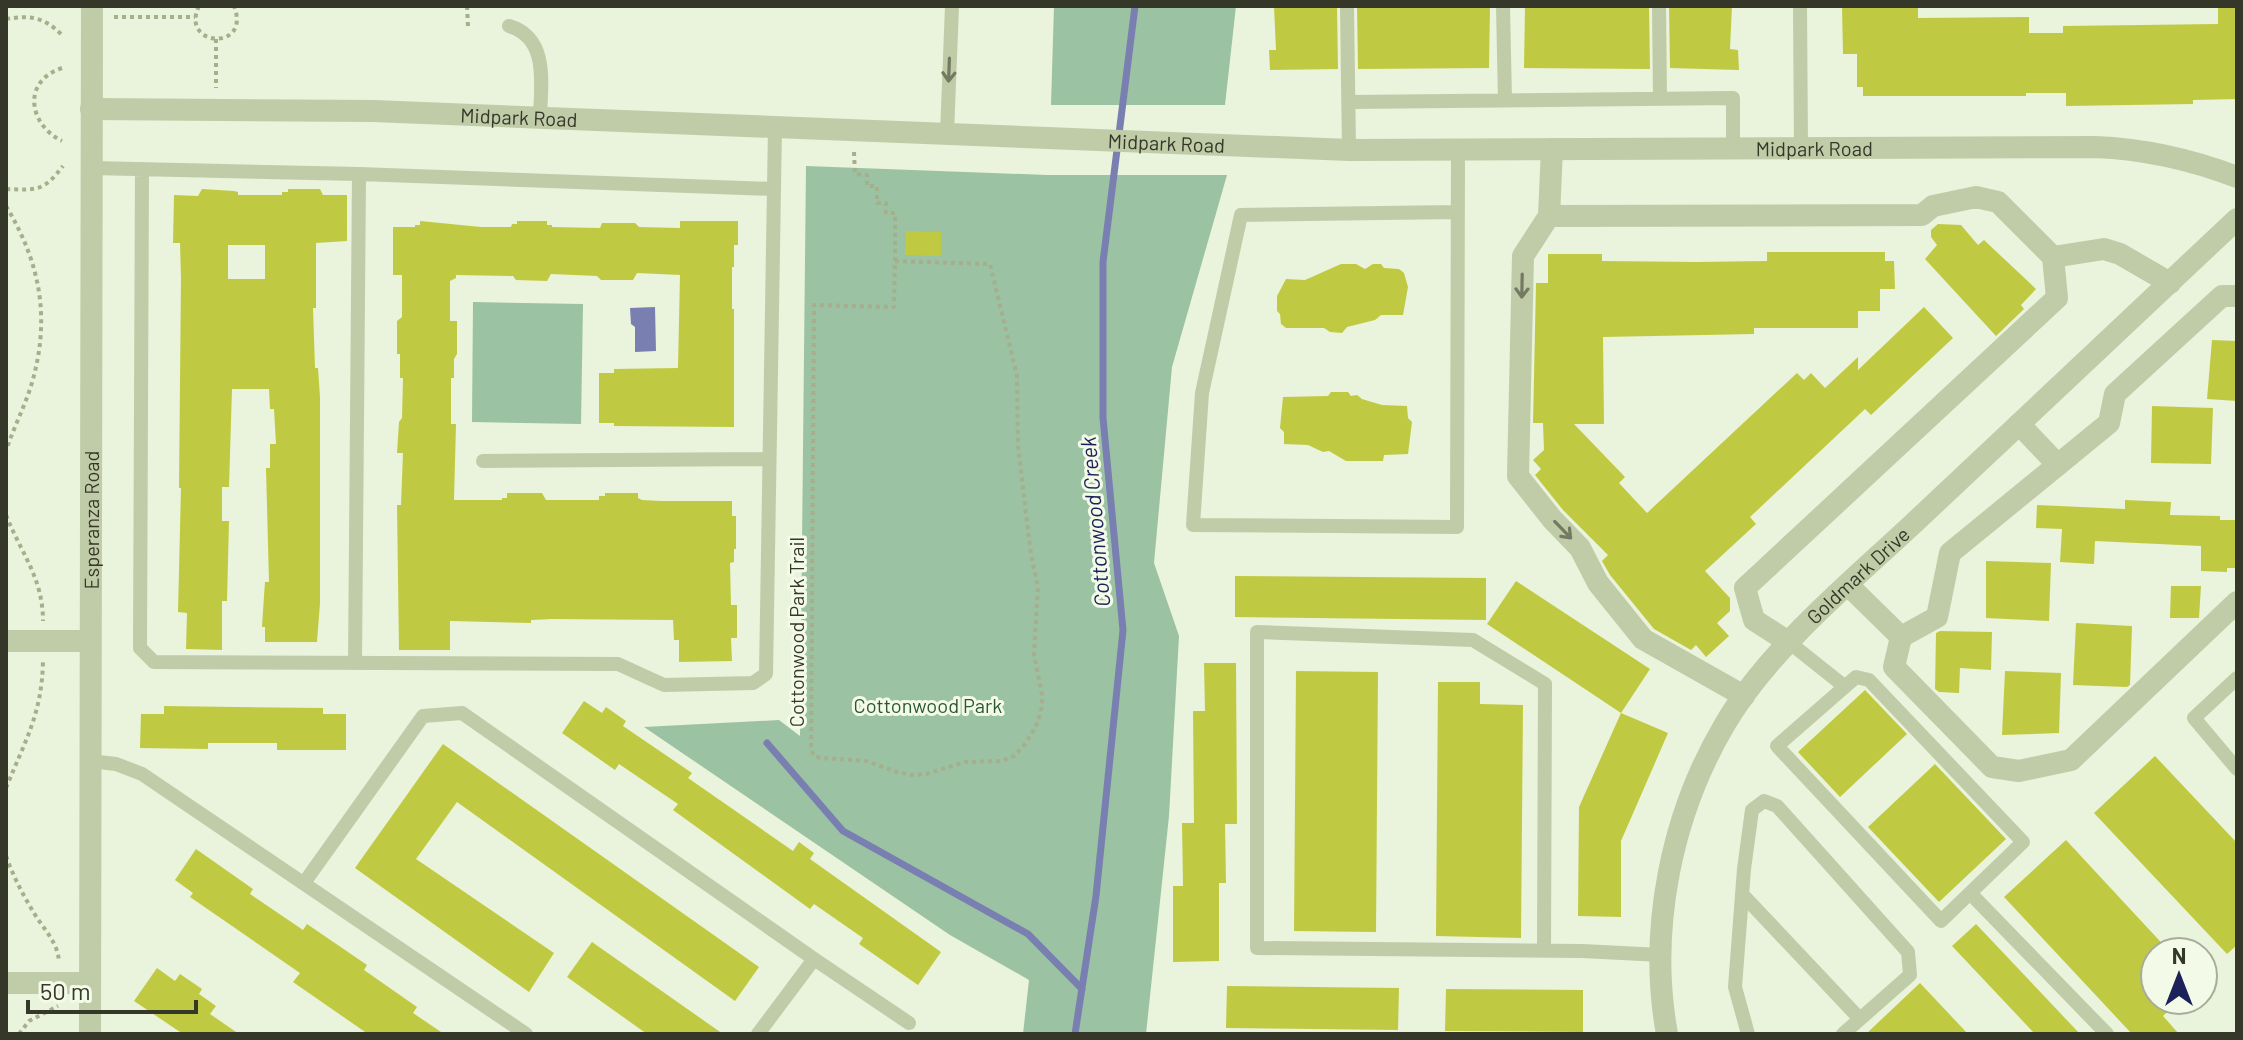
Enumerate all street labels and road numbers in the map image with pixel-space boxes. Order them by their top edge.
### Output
street label: Midpark Road [460,102,578,131]
street label: Midpark Road [1107,128,1225,157]
street label: Midpark Road [1756,136,1873,160]
street label: Esperanza Road [79,450,103,590]
street label: Goldmark Drive [1801,522,1914,629]
street label: Cottonwood Park Trail [784,537,808,727]

